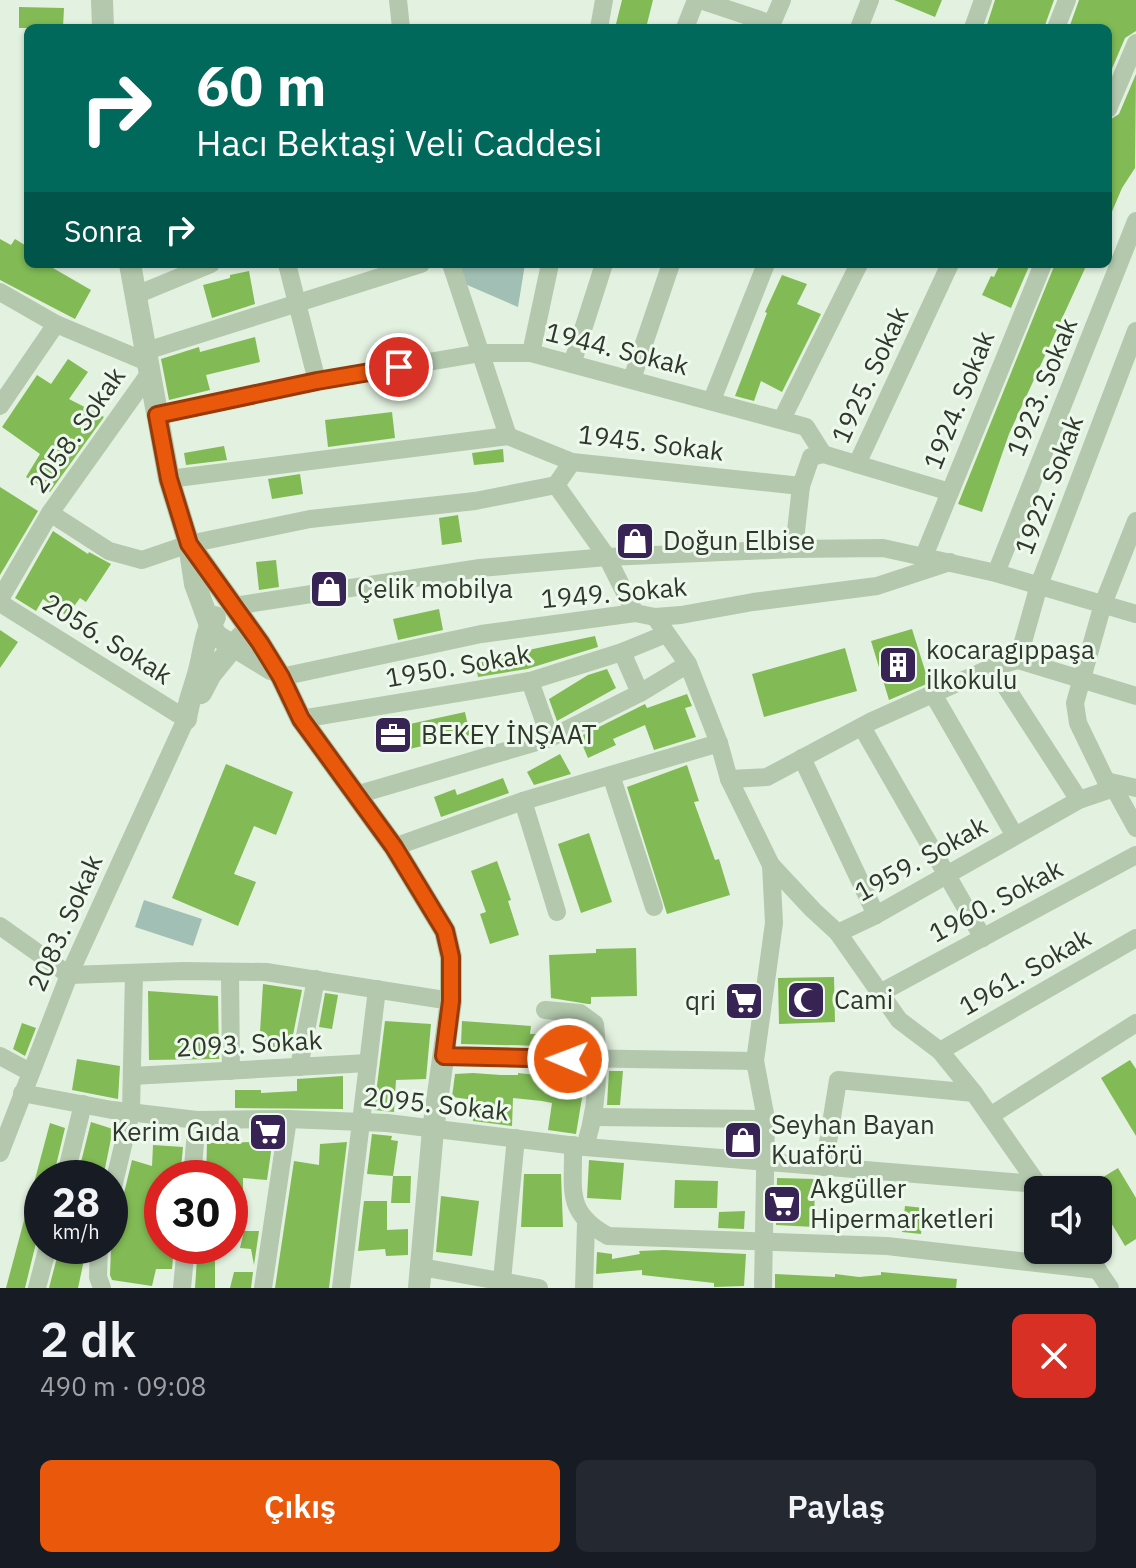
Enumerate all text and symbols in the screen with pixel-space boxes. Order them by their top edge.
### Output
text: 60 m [196,49,326,121]
icon: right [64,56,168,160]
text: Hacı Bektaşi Veli Caddesi [196,119,603,166]
icon: right [158,208,202,252]
text: Sonra [64,211,142,250]
street label: 1925. Sokak [823,301,916,448]
street label: 1923. Sokak [998,312,1084,461]
street label: 1944. Sokak [542,314,693,382]
street label: 1924. Sokak [915,325,1001,474]
pin [365,333,433,401]
icon: arrive [377,345,421,389]
street label: 2058. Sokak [20,359,132,499]
street label: 1922. Sokak [1006,410,1090,559]
street label: 1945. Sokak [576,416,726,468]
shop icon: Doğun Elbise [614,520,656,562]
place label: Doğun Elbise [663,523,815,557]
shop icon: Çelik mobilya [308,568,350,610]
street label: 1949. Sokak [539,569,689,615]
place label: Çelik mobilya [357,571,513,605]
street label: 2056. Sokak [36,585,179,692]
place label: kocaragıppaşa ilkokulu [926,632,1095,696]
street label: 1950. Sokak [383,636,533,694]
building icon: kocaragıppaşa ilkokulu [877,644,919,686]
office icon: BEKEY İNŞAAT [372,714,414,756]
place label: BEKEY İNŞAAT [421,717,597,751]
street label: 1959. Sokak [848,808,993,908]
street label: 2083. Sokak [19,849,110,996]
street label: 1960. Sokak [923,851,1068,950]
street label: 1961. Sokak [953,920,1097,1022]
mosque icon: Cami [785,979,827,1021]
supermarket icon: qri [723,980,765,1022]
place label: Cami [834,982,893,1016]
place label: qri [685,983,716,1017]
position arrow [526,1017,610,1101]
street label: 2093. Sokak [175,1022,323,1064]
street label: 2095. Sokak [362,1078,511,1128]
place label: Seyhan Bayan Kuaförü [771,1107,935,1171]
supermarket icon: Kerim Gıda [247,1111,289,1153]
place label: Kerim Gıda [111,1114,240,1148]
shop icon: Seyhan Bayan Kuaförü [722,1119,764,1161]
speed limit sign: 30 [144,1160,248,1264]
place label: Akgüller Hipermarketleri [810,1171,994,1235]
text: 28 [52,1176,100,1228]
map controls [1024,1176,1112,1264]
button: sound [1024,1176,1112,1264]
supermarket icon: Akgüller Hipermarketleri [761,1183,803,1225]
text: km/h [52,1218,100,1245]
text: 2 dk [40,1308,136,1370]
button: close [1012,1314,1096,1398]
text: 490 m · 09:08 [40,1369,206,1403]
button: Çıkış [40,1460,560,1552]
button: Paylaş [576,1460,1096,1552]

